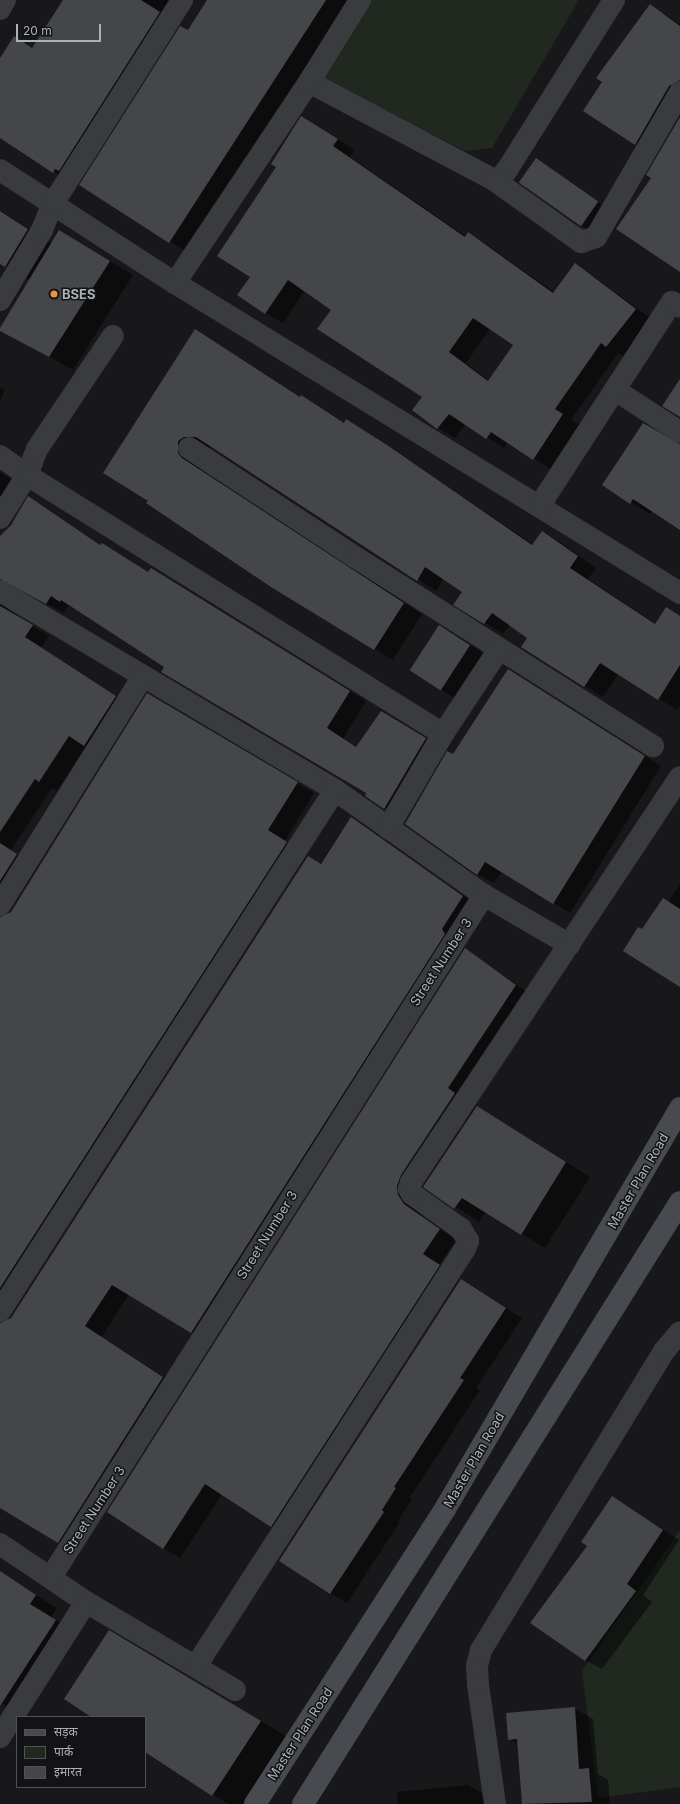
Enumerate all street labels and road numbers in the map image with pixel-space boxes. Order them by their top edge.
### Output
street label: Street Number 3 [407,915,475,1009]
street label: Master Plan Road [604,1131,672,1231]
street label: Street Number 3 [234,1188,300,1282]
street label: Master Plan Road [440,1410,508,1510]
street label: Street Number 3 [60,1463,128,1557]
street label: Master Plan Road [264,1685,336,1783]

